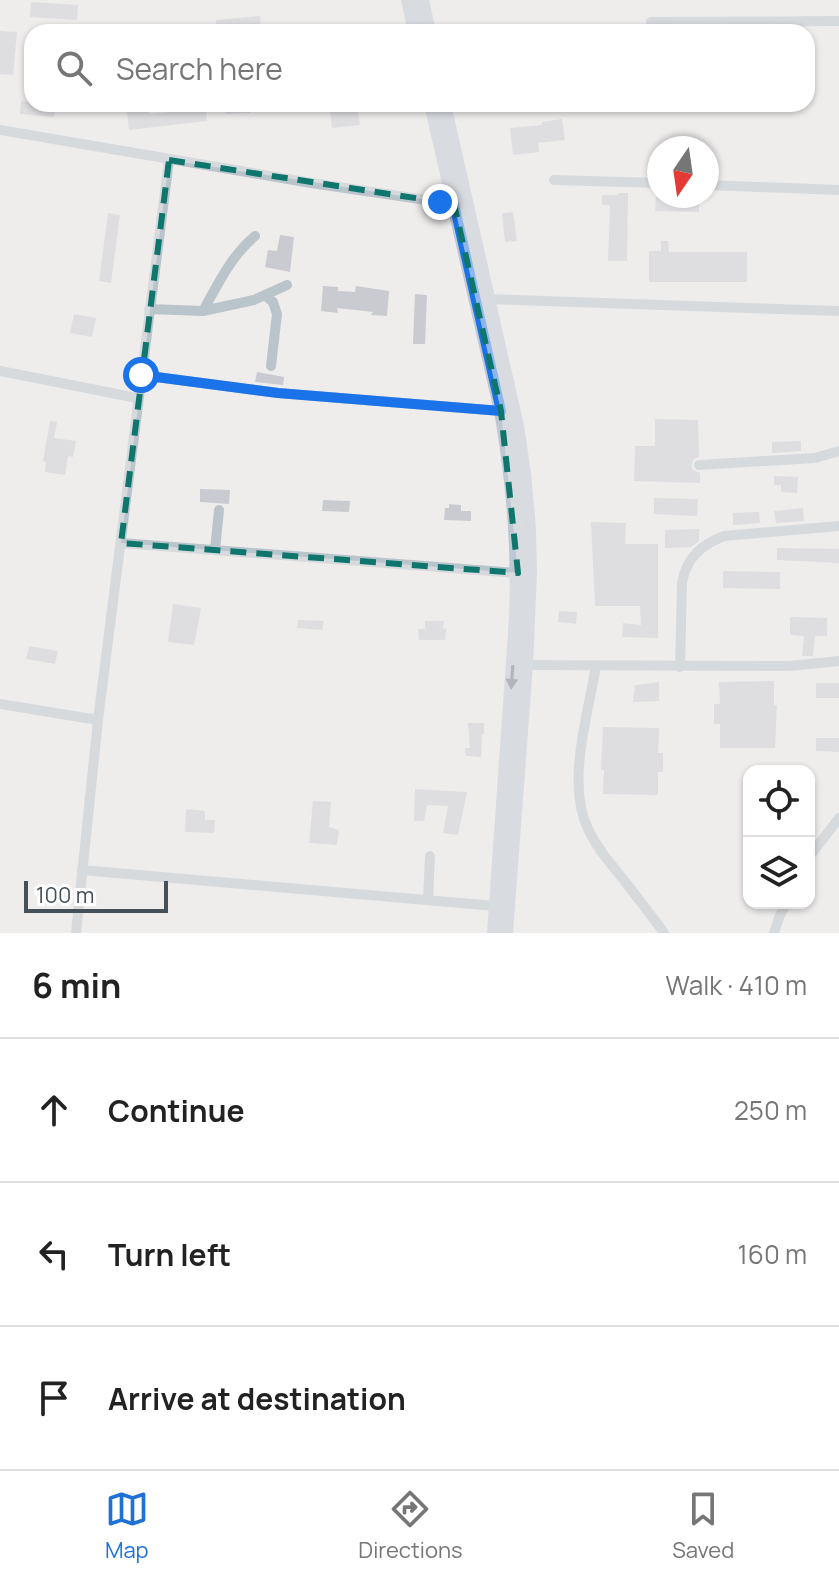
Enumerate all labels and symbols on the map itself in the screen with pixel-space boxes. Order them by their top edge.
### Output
north arrow [647,136,719,208]
route end [422,184,458,220]
route start [123,357,159,393]
one-way arrow [505,665,518,690]
scale bar [24,877,168,913]

